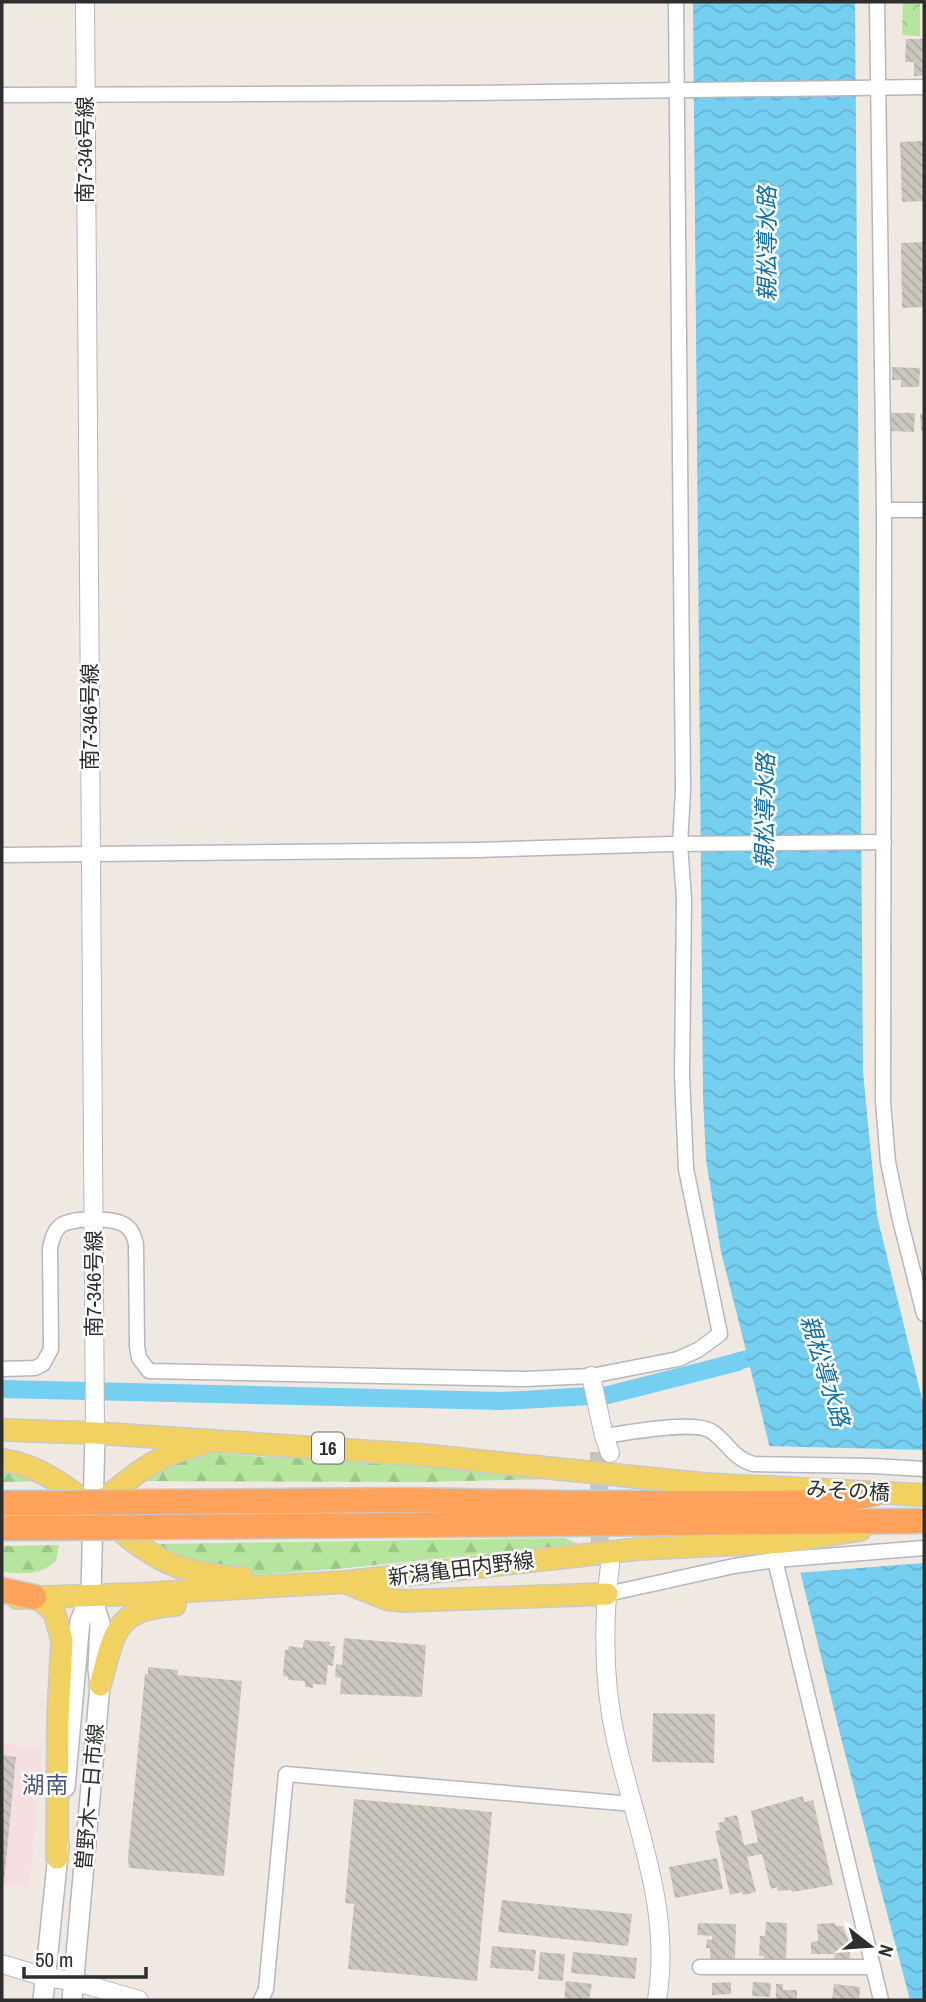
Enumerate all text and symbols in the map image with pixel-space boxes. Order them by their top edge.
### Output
street label: 南7-346号線 [70,96,99,204]
water label: 親松導水路 [751,185,782,302]
street label: 南7-346号線 [75,663,104,771]
water label: 親松導水路 [748,751,781,869]
street label: 南7-346号線 [79,1230,108,1338]
water label: 親松導水路 [794,1311,858,1432]
road number: 16 [312,1432,344,1464]
street label: みその橋 [805,1474,891,1507]
street label: 新潟亀田内野線 [386,1545,536,1592]
street label: 曽野木一日市線 [69,1722,110,1871]
district label: 湖南 [22,1769,68,1800]
north arrow [835,1911,905,1981]
scale bar [24,1936,147,1980]
text: N [872,1942,900,1960]
text: 50 m [35,1945,73,1974]

